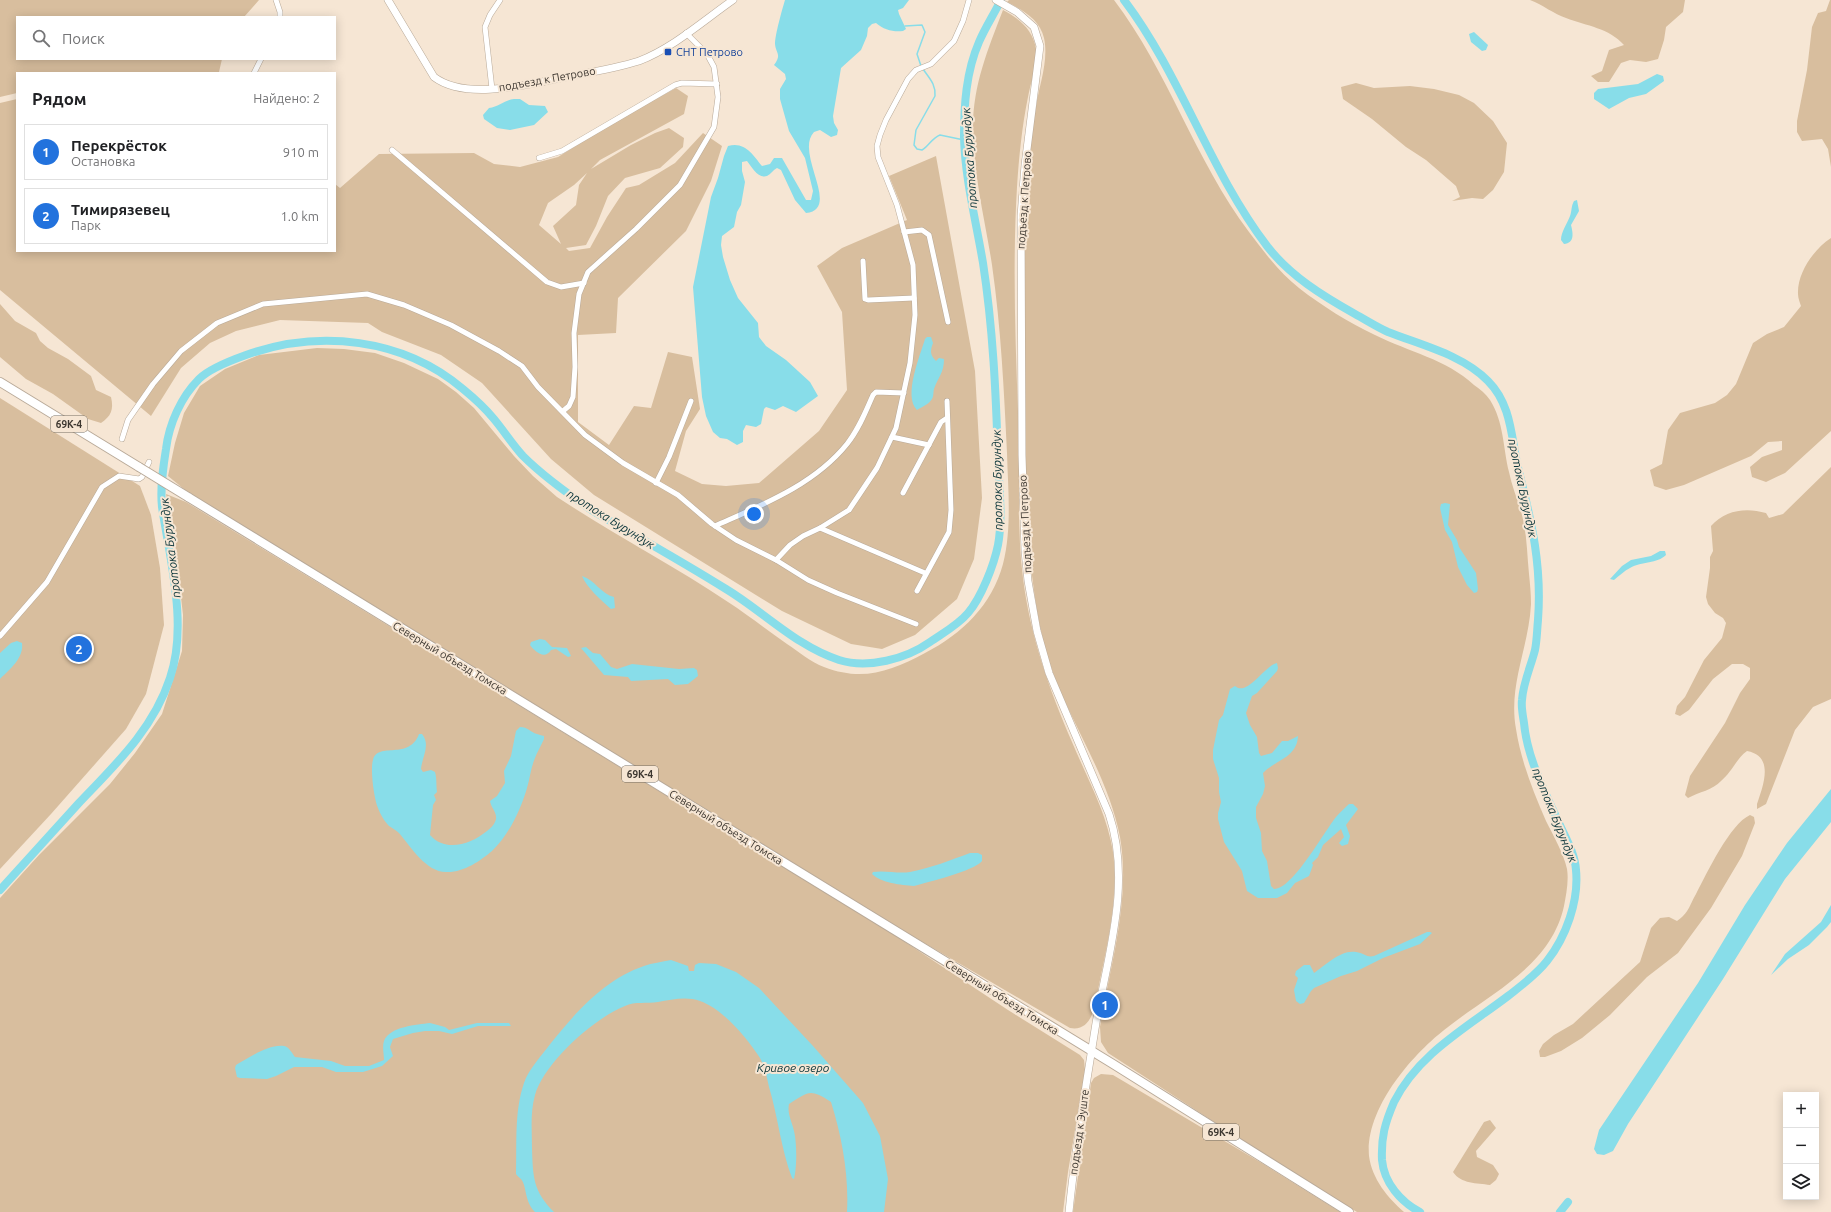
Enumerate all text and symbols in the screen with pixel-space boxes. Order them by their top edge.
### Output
search box [16,16,336,60]
icon: search [30,27,52,49]
text: Поиск [62,30,105,47]
place label: СНТ Петрово [676,46,743,58]
marker: СНТ Петрово [663,47,673,57]
street label: подъезд к Петрово [498,65,596,93]
text: Рядом [32,89,87,108]
text: Найдено: 2 [253,91,320,105]
water label: протока Бурундук [959,107,979,209]
text: Перекрёсток [71,137,167,154]
text: 1 [42,145,50,159]
text: 910 m [283,145,319,159]
street label: подъезд к Петрово [1015,151,1033,249]
text: Остановка [71,154,136,168]
text: Тимирязевец [71,201,170,218]
text: 2 [42,209,50,223]
text: 1.0 km [280,209,319,223]
text: Парк [71,218,101,232]
road number: 69К-4 [51,416,87,432]
water label: протока Бурундук [990,429,1004,531]
water label: протока Бурундук [1506,437,1540,539]
street label: подъезд к Петрово [1016,475,1034,573]
water label: протока Бурундук [565,487,658,552]
water label: протока Бурундук [157,496,183,599]
your location [744,504,764,524]
street label: Северный объезд Томска [391,619,509,697]
pin: 2 [66,634,92,664]
road number: 69К-4 [622,766,658,782]
water label: протока Бурундук [1530,766,1580,865]
street label: Северный объезд Томска [667,787,785,867]
street label: Северный объезд Томска [943,957,1061,1037]
pin: 1 [1092,990,1118,1020]
water label: Кривое озеро [757,1061,830,1074]
street label: подъезд к Эуште [1067,1089,1091,1175]
map controls [1783,1092,1819,1200]
button: + [1783,1092,1819,1128]
road number: 69К-4 [1203,1124,1239,1140]
button: − [1783,1128,1819,1164]
button: layers [1783,1164,1819,1200]

